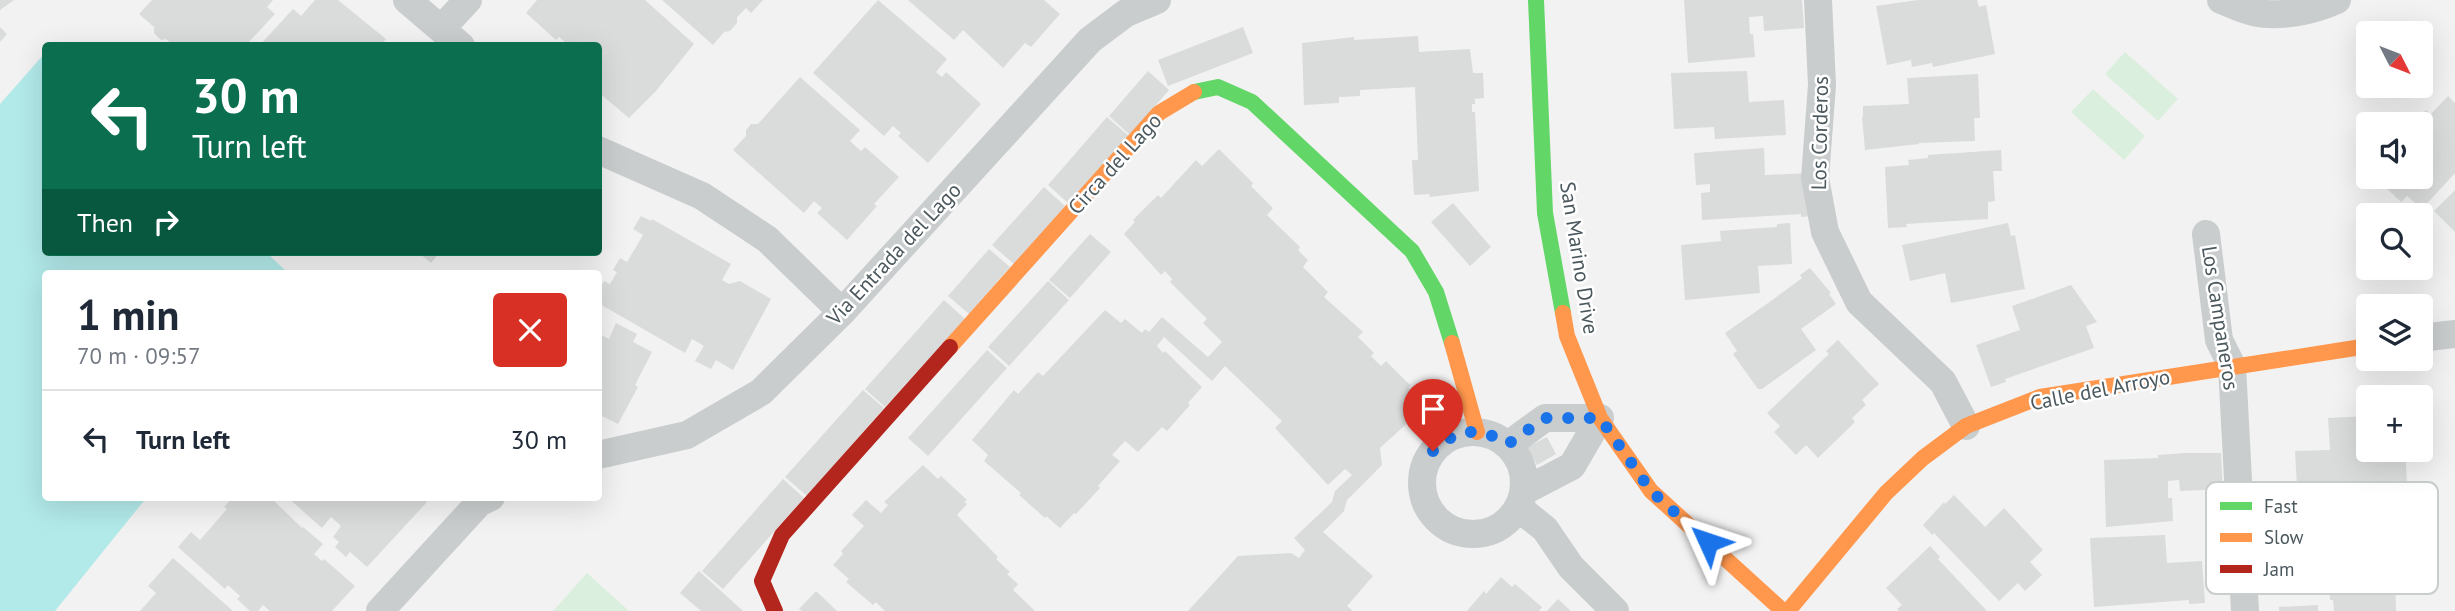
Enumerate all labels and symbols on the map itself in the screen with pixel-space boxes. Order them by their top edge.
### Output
north arrow [2356,21,2432,98]
street label: Los Corderos [1805,76,1834,190]
street label: Circa del Lago [1062,107,1167,220]
street label: Via Entrada del Lago [820,177,967,331]
street label: San Marino Drive [1554,180,1605,336]
street label: Los Campaneros [2196,244,2245,392]
street label: Calle del Arroyo [2028,363,2172,416]
pin [1403,379,1463,451]
legend [2206,482,2438,594]
text: Fast [2264,494,2298,518]
position arrow [1671,505,1745,579]
text: Slow [2264,525,2304,549]
text: Jam [2263,557,2294,581]

